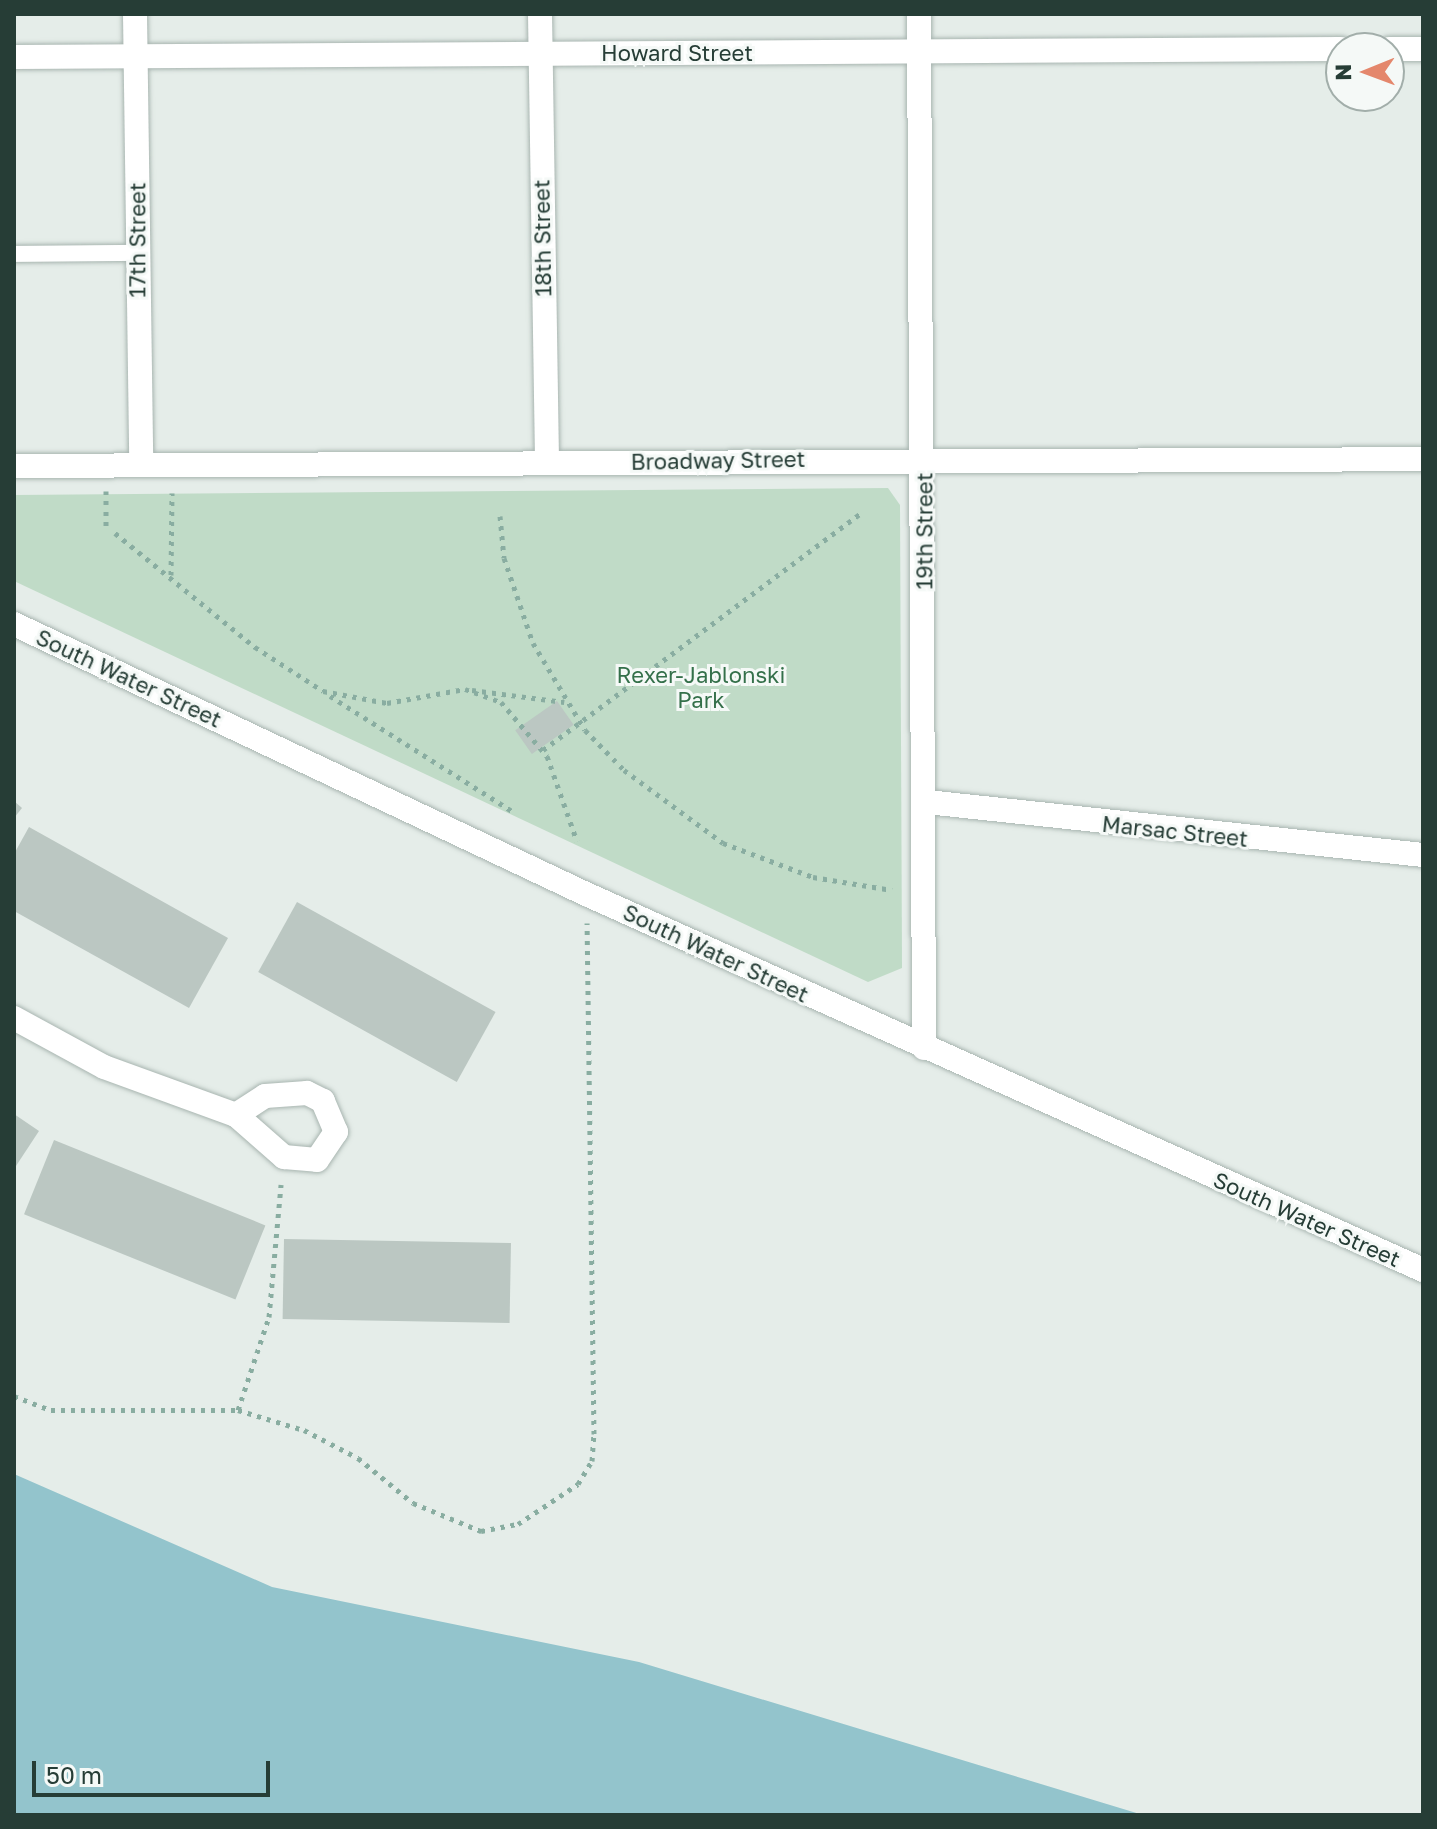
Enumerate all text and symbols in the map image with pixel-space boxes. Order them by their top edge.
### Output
north arrow [1325,32,1405,112]
street label: Howard Street [601,40,753,66]
text: N [1329,64,1356,81]
street label: 18th Street [528,179,556,297]
street label: 17th Street [124,182,150,298]
street label: Broadway Street [630,445,806,475]
street label: 19th Street [911,473,937,589]
street label: South Water Street [32,623,226,733]
park label: Rexer-Jablonski Park [617,661,785,712]
street label: Marsac Street [1101,810,1249,852]
street label: South Water Street [619,898,813,1008]
street label: South Water Street [1210,1166,1404,1272]
scale bar [36,1745,274,1795]
text: 50 m [46,1760,102,1789]

